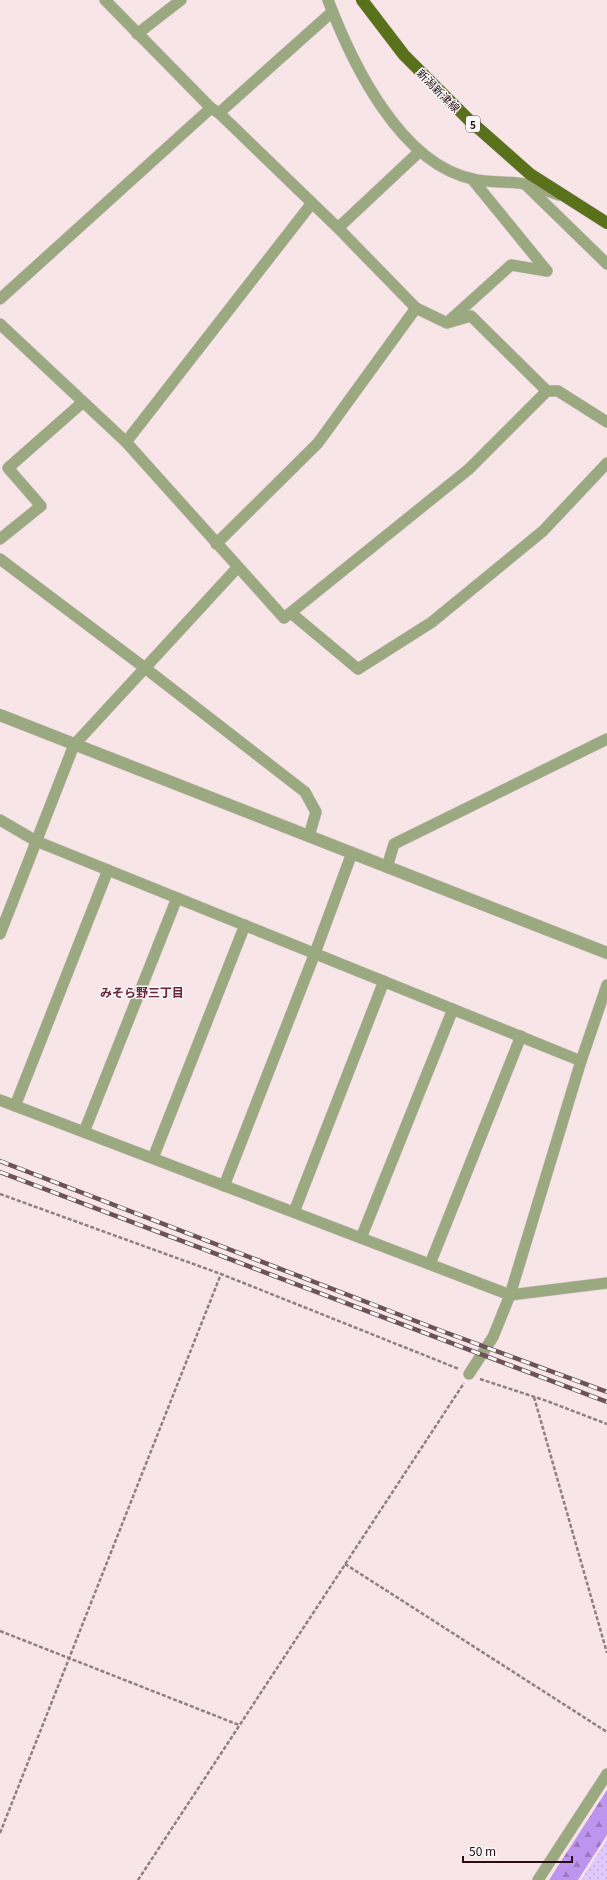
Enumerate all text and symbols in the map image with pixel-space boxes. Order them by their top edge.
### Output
street label: 新潟新津線 [414,65,464,115]
road number: 5 [466,116,480,132]
district label: みそら野三丁目 [100,983,184,1000]
scale bar [463,1838,572,1864]
text: 50 m [469,1842,496,1859]

